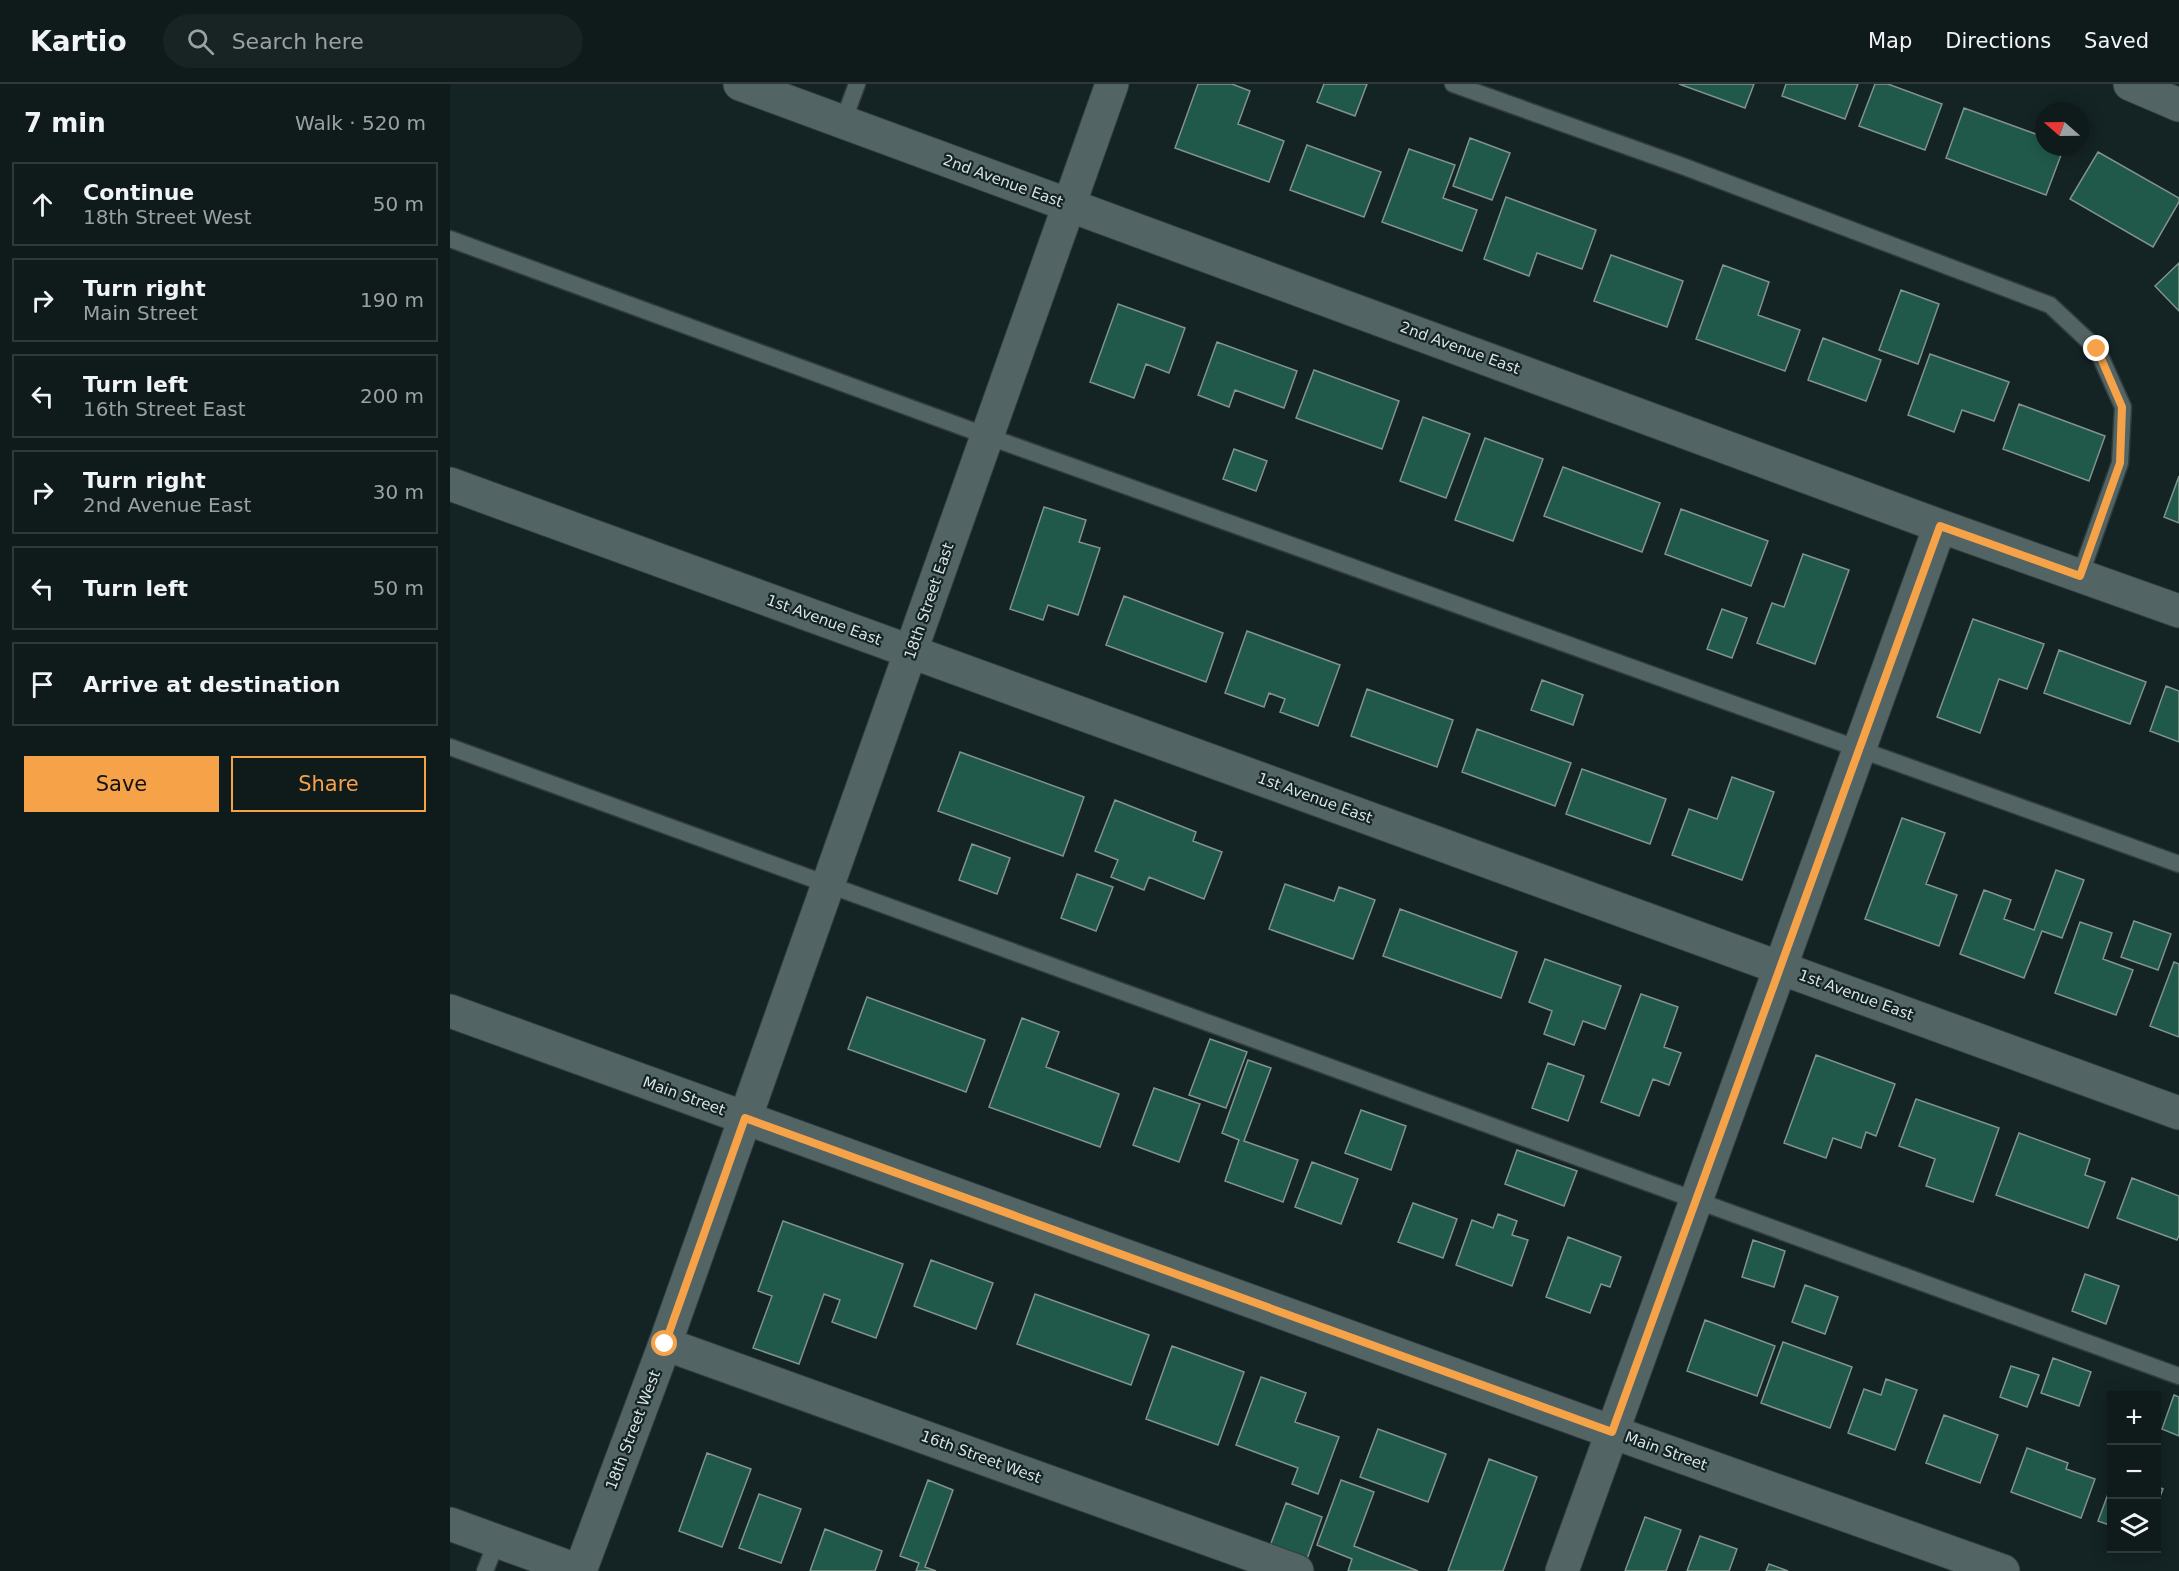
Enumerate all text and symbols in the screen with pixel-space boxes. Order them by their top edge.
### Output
search box [163,14,583,68]
text: Kartio [30,25,127,58]
icon: search [184,25,217,58]
text: Search here [232,29,364,54]
text: Map [1868,29,1912,53]
text: Directions [1945,29,2051,53]
text: Saved [2084,29,2149,53]
north arrow [2035,102,2089,156]
text: 7 min [24,108,106,138]
text: Walk · 520 m [295,111,426,135]
street label: 2nd Avenue East [941,151,1065,211]
text: Continue [83,180,194,205]
icon: ahead [26,188,59,221]
text: 50 m [373,192,424,216]
text: 18th Street West [83,205,252,229]
text: Turn right [83,276,206,301]
icon: right [26,284,59,317]
text: 190 m [360,288,424,312]
text: Main Street [83,301,198,325]
street label: 2nd Avenue East [1398,318,1522,378]
route end [2083,335,2109,361]
text: Turn left [83,372,188,397]
icon: left [26,380,59,413]
text: 200 m [360,384,424,408]
text: 16th Street East [83,397,246,421]
text: Turn right [83,468,206,493]
icon: right [26,476,59,509]
text: 30 m [373,480,424,504]
text: 2nd Avenue East [83,493,251,517]
street label: 18th Street East [901,540,957,662]
icon: left [26,572,59,605]
text: Turn left [83,576,188,601]
text: 50 m [373,576,424,600]
street label: 1st Avenue East [764,591,884,649]
icon: arrive [26,668,59,701]
text: Arrive at destination [83,672,340,697]
button: Save [24,756,219,812]
button: Share [231,756,426,812]
street label: 1st Avenue East [1255,769,1375,827]
street label: 1st Avenue East [1796,966,1916,1024]
street label: Main Street [640,1073,728,1119]
route start [651,1330,677,1356]
street label: 18th Street West [602,1368,664,1492]
map controls [2107,1391,2161,1553]
button: + [2107,1391,2161,1445]
street label: 16th Street West [919,1427,1044,1487]
street label: Main Street [1622,1428,1710,1474]
button: − [2107,1445,2161,1499]
button: layers [2107,1499,2161,1553]

